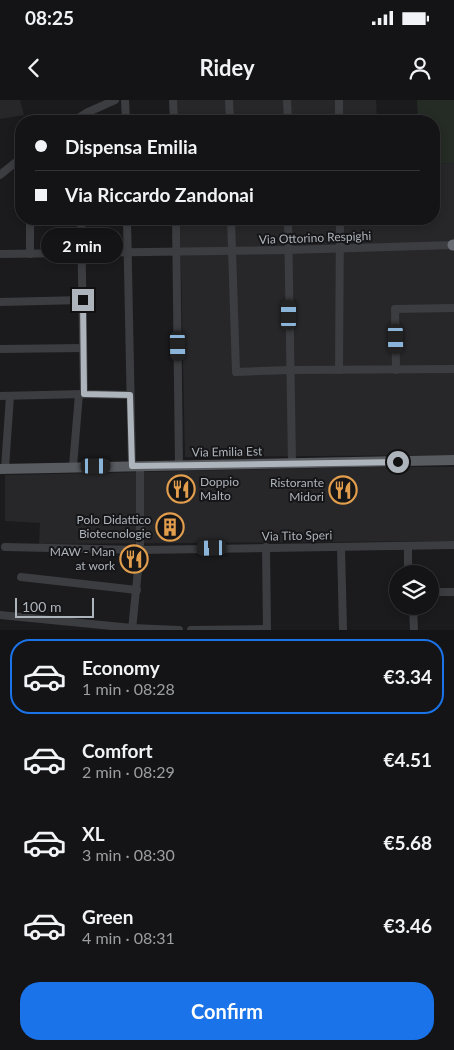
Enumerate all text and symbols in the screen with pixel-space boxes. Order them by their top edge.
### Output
text: 08:25 [25,6,74,29]
icon: back [20,54,48,82]
text: Ridey [199,54,255,81]
icon: person [406,54,434,82]
text: Dispensa Emilia [65,135,197,158]
text: Via Riccardo Zandonai [65,183,254,206]
callout: 2 min [42,228,124,262]
street label: Via Ottorino Respighi [259,228,372,247]
text: 2 min [62,236,102,255]
route end [72,289,94,311]
car [281,300,296,330]
car [388,324,403,354]
car [170,331,185,361]
street label: Via Emilia Est [192,443,263,460]
route start [387,451,409,473]
car [81,459,111,474]
restaurant icon: Doppio Malto [166,474,196,504]
place label: Doppio Malto [200,474,239,503]
place label: Ristorante Midori [270,475,324,504]
restaurant icon: Ristorante Midori [328,475,358,505]
place label: Polo Didattico Biotecnologie [77,512,151,541]
building icon: Polo Didattico Biotecnologie [155,512,185,542]
street label: Via Tito Speri [262,527,332,544]
car [196,540,227,556]
place label: MAW - Man at work [50,544,116,573]
restaurant icon: MAW - Man at work [119,544,149,574]
map controls [389,565,439,615]
button: layers [389,565,439,615]
scale bar [15,595,94,618]
text: 100 m [22,598,61,615]
icon: car [22,654,67,699]
text: Economy [82,656,160,679]
text: €3.34 [383,665,432,688]
text: 1 min · 08:28 [82,679,175,698]
icon: car [22,737,67,782]
text: Comfort [82,739,153,762]
text: €4.51 [383,748,432,771]
text: 2 min · 08:29 [82,762,175,781]
icon: car [22,820,67,865]
text: XL [82,822,105,845]
text: €5.68 [383,831,432,854]
text: 3 min · 08:30 [82,845,175,864]
icon: car [22,903,67,948]
text: Green [82,905,133,928]
text: €3.46 [383,914,432,937]
text: 4 min · 08:31 [82,928,175,947]
button: Confirm [20,982,434,1040]

